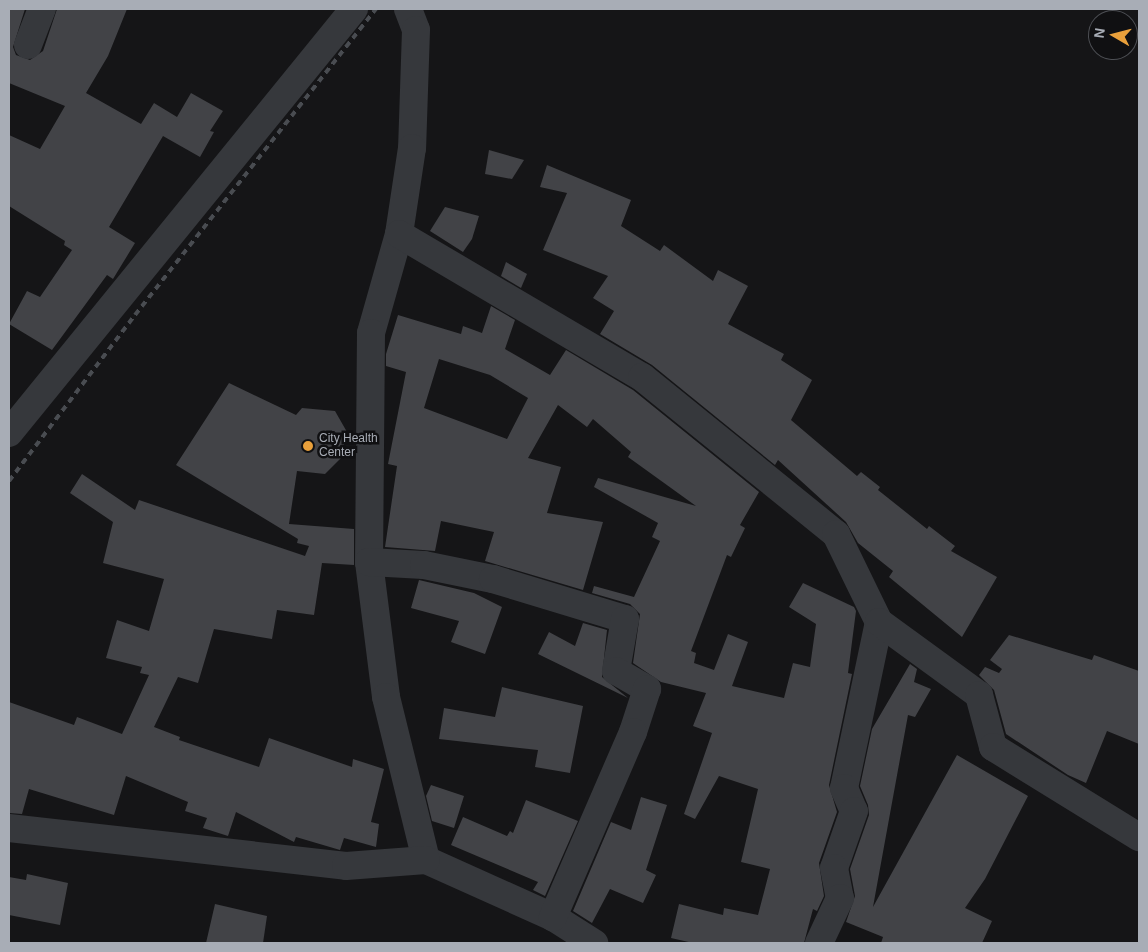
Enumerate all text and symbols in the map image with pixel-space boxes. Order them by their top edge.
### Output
north arrow [1088,10,1138,60]
text: N [1091,27,1108,39]
place label: City Health Center [319,432,378,460]
marker: City Health Center [301,439,315,453]

